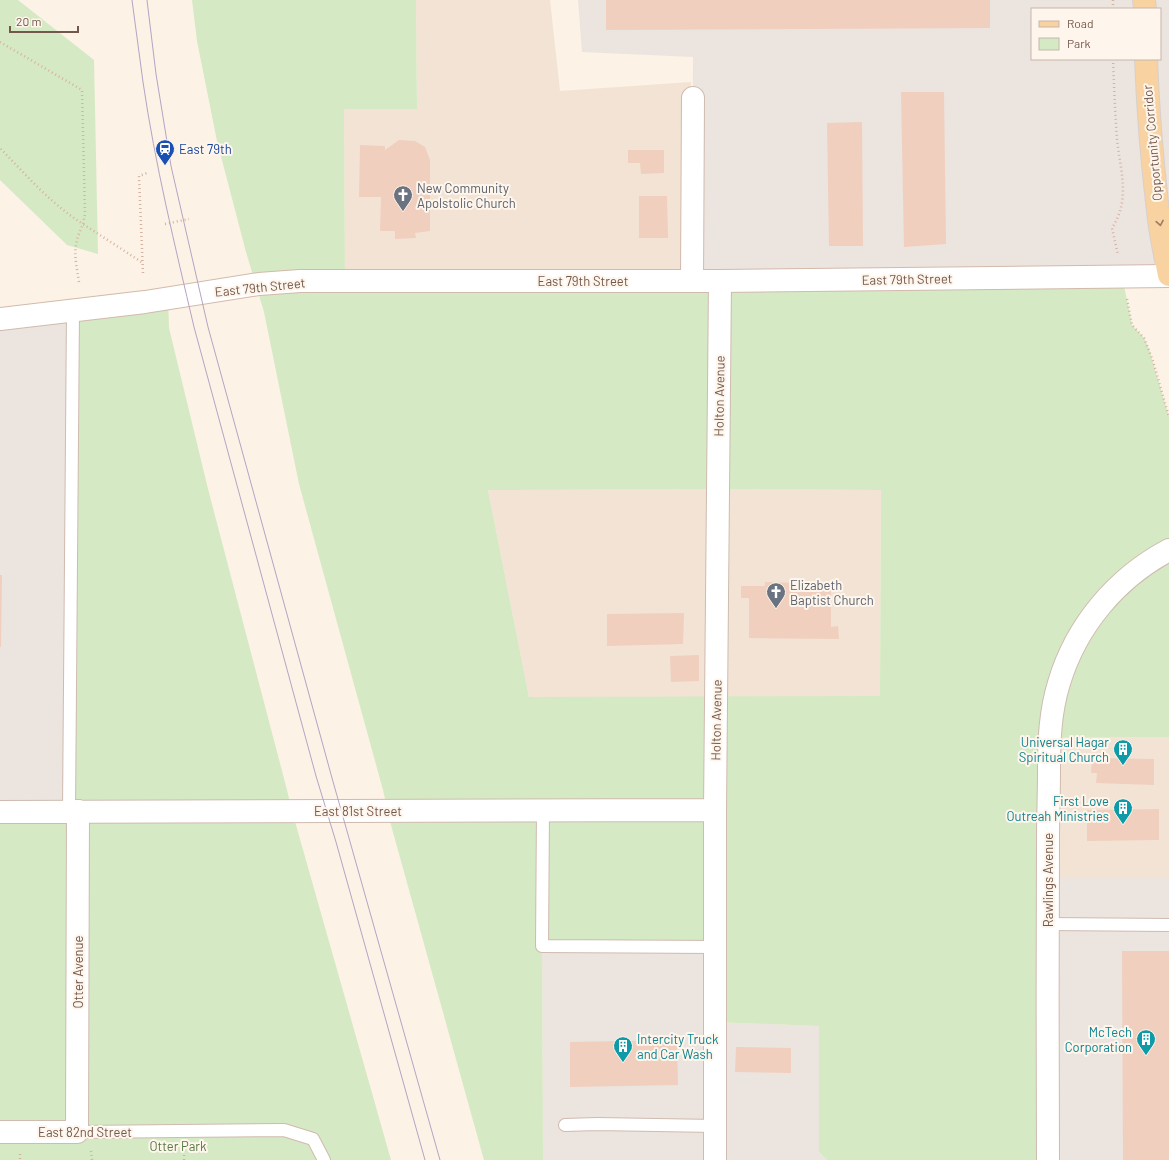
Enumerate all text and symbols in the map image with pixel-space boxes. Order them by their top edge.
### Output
scale bar [10,8,78,34]
legend [1031,8,1161,60]
text: 20 m [16,14,42,28]
text: Road [1067,16,1094,30]
text: Park [1067,36,1091,50]
street label: Opportunity Corridor [1139,84,1165,202]
station icon: East 79th [154,138,176,166]
place label: East 79th [179,141,232,157]
place label: New Community Apolstolic Church [417,180,516,211]
church icon: New Community Apolstolic Church [392,184,414,212]
one-way arrow [1155,220,1164,226]
street label: East 79th Street [861,270,953,288]
street label: East 79th Street [538,273,628,289]
street label: East 79th Street [214,274,306,300]
street label: Holton Avenue [710,355,728,437]
place label: Elizabeth Baptist Church [790,577,874,608]
church icon: Elizabeth Baptist Church [765,581,787,609]
street label: Holton Avenue [707,679,725,761]
place label: Universal Hagar Spiritual Church [1019,734,1109,765]
building icon: Universal Hagar Spiritual Church [1112,738,1134,766]
place label: First Love Outreah Ministries [1006,793,1109,824]
building icon: First Love Outreah Ministries [1112,797,1134,825]
street label: East 81st Street [314,803,402,819]
street label: Rawlings Avenue [1040,833,1056,927]
street label: Otter Avenue [70,935,86,1008]
place label: McTech Corporation [1065,1024,1132,1055]
building icon: McTech Corporation [1135,1028,1157,1056]
place label: Intercity Truck and Car Wash [637,1031,719,1062]
building icon: Intercity Truck and Car Wash [612,1035,634,1063]
street label: East 82nd Street [38,1124,132,1140]
park label: Otter Park [149,1138,207,1154]

